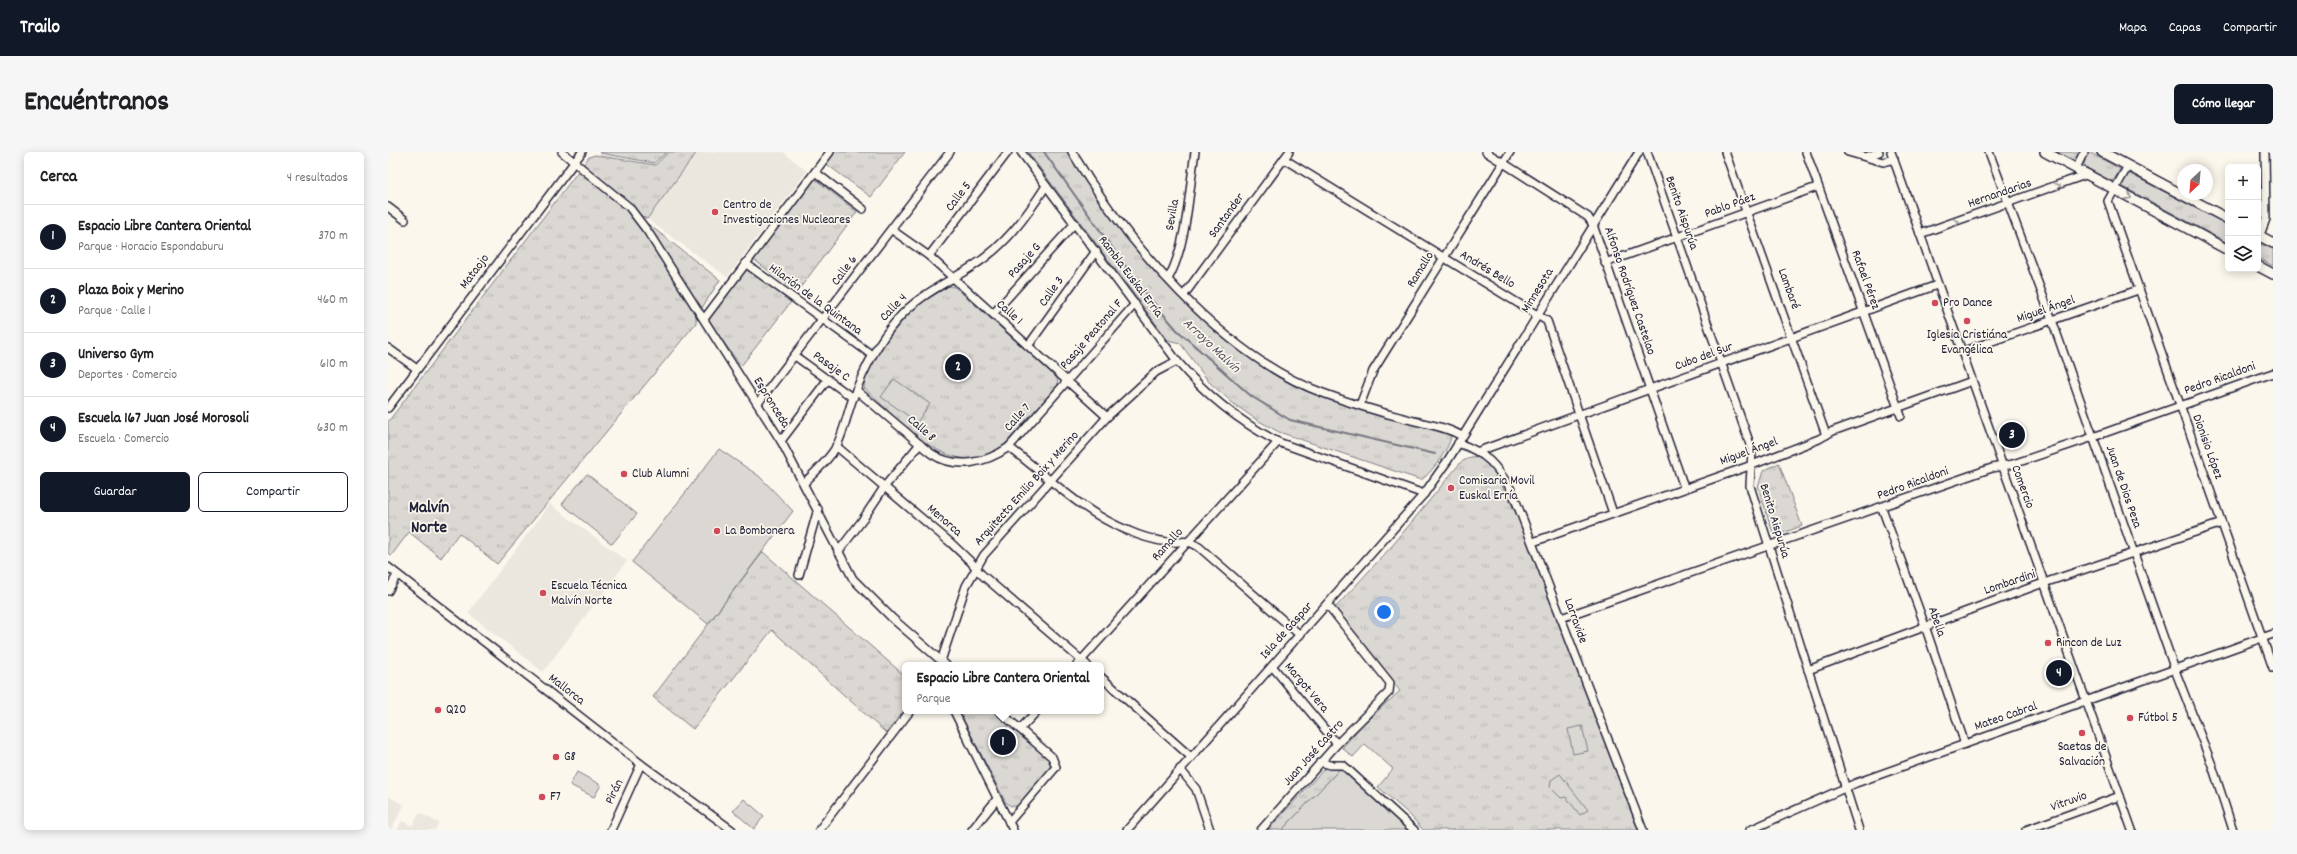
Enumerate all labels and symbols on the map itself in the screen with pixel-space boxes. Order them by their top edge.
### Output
north arrow [2177,164,2213,200]
street label: Benito Aispurúa [1659,174,1703,253]
street label: Hernandarias [1966,174,2034,214]
street label: Calle 5 [941,178,977,216]
one-way arrow [2054,182,2061,190]
street label: Pablo Páez [1702,188,1758,224]
street label: Santander [1204,189,1250,242]
one-way arrow [2125,192,2132,199]
place label: Centro de Investigaciones Nucleares [723,196,850,230]
street label: Sevilla [1161,197,1185,232]
marker: Centro de Investigaciones Nucleares [710,207,720,217]
one-way arrow [1953,218,1960,226]
street label: Alfonso Rodríguez Castelao [1598,224,1660,358]
street label: Rambla Euskal Erría [1093,232,1168,322]
street label: Pasaje G [1004,239,1046,283]
street label: Andrés Bello [1456,246,1519,294]
street label: Ramallo [1402,248,1440,292]
street label: Rafael Pérez [1845,248,1885,312]
street label: Mataojo [455,250,495,294]
street label: Calle 6 [827,252,863,290]
street label: Hilarión de la Quintana [764,259,867,341]
street label: Minnesota [1517,264,1560,317]
street label: Lambaré [1772,266,1804,313]
street label: Calle 3 [1035,273,1069,311]
street label: Calle 4 [876,290,912,326]
street label: Miguel Ángel [2014,291,2078,329]
place label: Pro Dance [1943,294,1993,313]
street label: Pasaje Peatonal F [1056,295,1128,374]
street label: Calle 1 [991,296,1027,330]
marker: Pro Dance [1930,298,1940,308]
water label: Arroyo Malvín [1178,314,1245,378]
marker: Iglesia Cristiána Evangélica [1962,316,1972,326]
place label: Iglesia Cristiána Evangélica [1927,326,2008,360]
street label: Cubo del Sur [1672,338,1736,376]
street label: Pasaje C [808,347,854,387]
pin: 2 [945,352,971,382]
street label: Pedro Ricaldoni [2182,357,2259,401]
street label: Espronceda [748,374,795,433]
street label: Calle 7 [1000,400,1036,436]
street label: Calle 8 [902,411,940,447]
street label: Dionisio López [2187,412,2228,482]
pin: 3 [1999,420,2025,450]
street label: Arquitecto Emilio Boix y Merino [970,427,1084,551]
street label: Miguel Ángel [1717,433,1781,471]
street label: Juan de Dios Peza [2100,443,2146,532]
street label: Pedro Ricaldoni [1875,462,1952,506]
street label: Comercio [2005,463,2039,512]
place label: Club Alumni [632,465,689,484]
marker: Club Alumni [619,469,629,479]
place label: Comisaria Movil Euskal Erría [1459,472,1535,506]
street label: Benito Aispurúa [1754,481,1795,561]
marker: Comisaria Movil Euskal Erría [1446,483,1456,493]
district label: Malvín Norte [409,497,449,541]
street label: Menorca [922,500,966,542]
place label: La Bombonera [725,522,795,541]
street label: Ramallo [1148,524,1188,566]
marker: La Bombonera [712,526,722,536]
street label: Lombardini [1982,565,2039,601]
place label: Escuela Técnica Malvín Norte [551,577,628,611]
marker: Escuela Técnica Malvín Norte [538,588,548,598]
street label: Larravide [1558,596,1592,646]
street label: Isla de Gaspar [1256,598,1318,664]
your location [1374,602,1394,622]
street label: Abella [1922,604,1950,640]
place label: Rincon de Luz [2056,634,2121,653]
marker: Rincon de Luz [2043,638,2053,648]
pin: 4 [2046,658,2072,688]
street label: Margot Vera [1279,659,1333,718]
street label: Mallorca [544,670,589,711]
street label: Mateo Cabral [1972,697,2040,737]
place label: Q20 [446,701,466,720]
marker: Q20 [433,705,443,715]
place label: Fútbol 5 [2138,709,2178,728]
marker: Fútbol 5 [2125,713,2135,723]
street label: Juan José Castro [1279,716,1349,790]
pin: 1 [990,727,1016,757]
marker: Saetas de Salvación [2077,728,2087,738]
place label: Saetas de Salvación [2058,738,2107,772]
place label: G8 [564,748,576,767]
marker: G8 [551,752,561,762]
street label: Pirán [601,776,629,808]
street label: Vitruvio [2048,787,2090,817]
place label: F7 [550,788,561,807]
marker: F7 [537,792,547,802]

